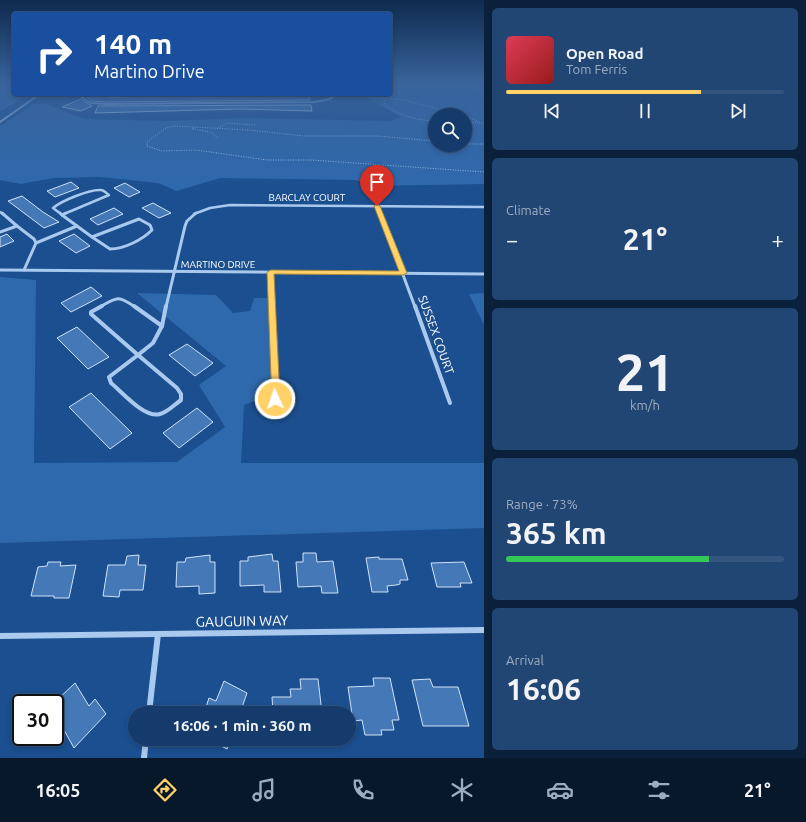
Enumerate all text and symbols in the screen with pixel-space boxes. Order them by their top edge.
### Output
icon: right [28,28,80,80]
text: 140 m [94,28,172,59]
text: Open Road [566,45,643,62]
text: Martino Drive [94,61,205,81]
text: Tom Ferris [566,62,627,76]
icon: previous [541,100,563,122]
icon: pause [634,100,656,122]
icon: next [727,100,749,122]
map controls [428,108,472,152]
button: search [428,108,472,152]
pin [360,165,394,206]
icon: arrive [366,171,388,193]
street label: BARCLAY COURT [269,192,346,203]
text: Climate [506,203,551,217]
text: 21° [623,222,667,256]
text: − [506,227,518,252]
text: + [772,227,784,252]
street label: MARTINO DRIVE [181,259,256,270]
street label: SUSSEX COURT [416,294,457,376]
text: 21 [616,343,674,401]
position arrow [254,378,296,420]
text: km/h [630,398,660,412]
text: Range · 73% [506,497,578,511]
text: 365 km [506,516,607,550]
street label: GAUGUIN WAY [196,612,288,630]
text: Arrival [506,653,544,667]
text: 16:06 [506,672,581,706]
speed limit sign: 30 [12,694,64,746]
text: 16:06 · 1 min · 360 m [173,717,311,734]
icon: directions [151,776,179,804]
icon: music [250,776,278,804]
icon: phone [349,776,377,804]
icon: climate [448,776,476,804]
icon: car [546,776,574,804]
icon: filters [645,776,673,804]
text: 16:05 [35,780,80,800]
text: 21° [744,780,771,800]

